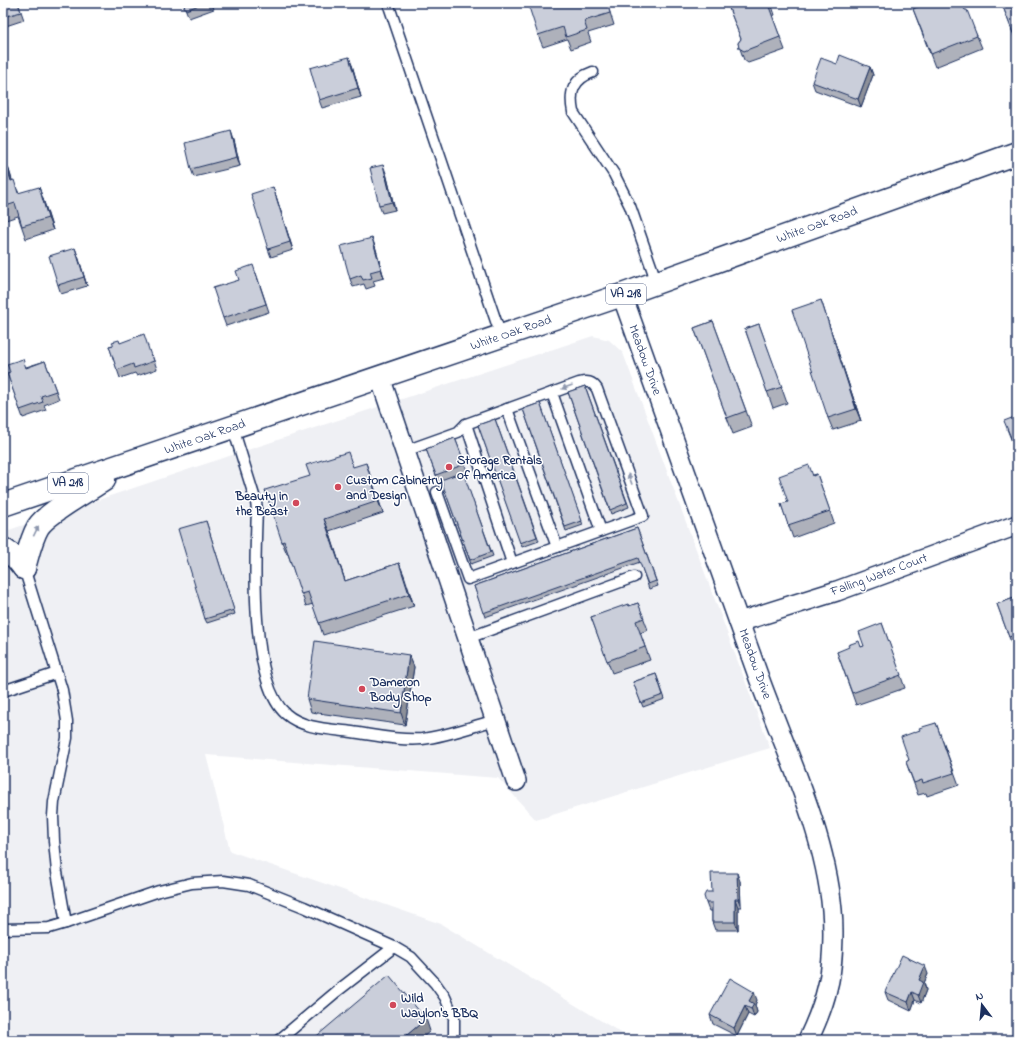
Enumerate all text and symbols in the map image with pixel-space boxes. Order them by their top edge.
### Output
street label: White Oak Road [774,201,861,248]
road number: VA 218 [606,284,646,304]
street label: White Oak Road [468,310,555,356]
street label: Meadow Drive [623,322,667,398]
one-way arrow [561,385,573,391]
street label: White Oak Road [162,414,249,460]
place label: Storage Rentals of America [457,451,542,485]
marker: Storage Rentals of America [444,462,454,472]
place label: Custom Cabinetry and Design [346,471,443,507]
road number: VA 218 [48,473,88,493]
one-way arrow [626,473,632,485]
marker: Custom Cabinetry and Design [333,482,343,492]
place label: Beauty in the Beast [234,487,289,521]
marker: Beauty in the Beast [291,498,301,508]
one-way arrow [33,525,39,537]
street label: Falling Water Court [827,548,931,603]
street label: Meadow Drive [733,626,777,702]
place label: Dameron Body Shop [369,673,432,709]
marker: Dameron Body Shop [357,684,367,694]
north arrow [962,985,1002,1025]
text: N [974,988,985,1005]
place label: Wild Waylon's BBQ [401,989,478,1025]
marker: Wild Waylon's BBQ [388,1000,398,1010]

